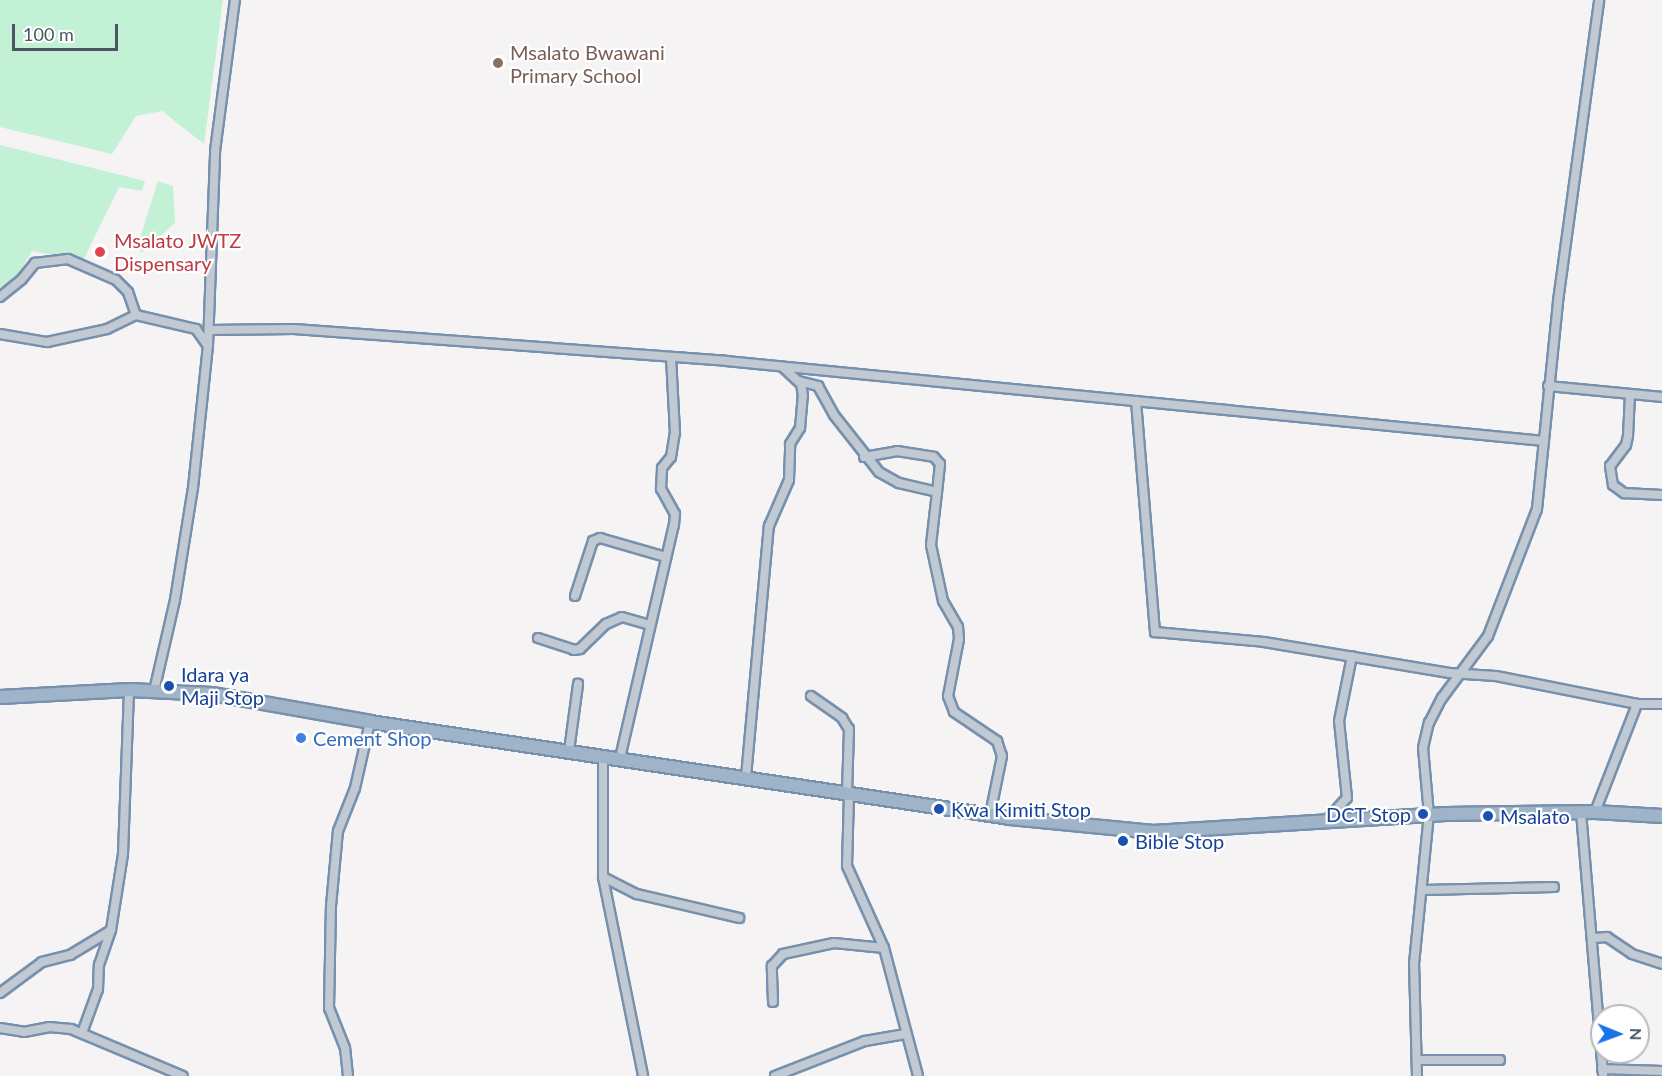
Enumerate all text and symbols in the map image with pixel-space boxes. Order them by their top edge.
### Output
scale bar [15,12,122,50]
text: 100 m [23,23,74,45]
place label: Msalato Bwawani Primary School [510,40,665,87]
marker: Msalato Bwawani Primary School [491,56,505,70]
place label: Msalato JWTZ Dispensary [114,228,242,275]
marker: Msalato JWTZ Dispensary [91,243,109,261]
place label: Idara ya Maji Stop [181,662,264,709]
marker: Idara ya Maji Stop [162,679,176,693]
place label: Cement Shop [313,726,431,750]
marker: Cement Shop [294,731,308,745]
place label: Kwa Kimiti Stop [951,797,1091,821]
marker: Kwa Kimiti Stop [932,802,946,816]
place label: DCT Stop [1325,802,1411,826]
place label: Msalato [1500,804,1570,828]
marker: DCT Stop [1416,807,1430,821]
marker: Msalato [1481,809,1495,823]
place label: Bible Stop [1135,829,1224,853]
marker: Bible Stop [1116,834,1130,848]
north arrow [1590,1004,1650,1064]
text: N [1627,1028,1646,1041]

